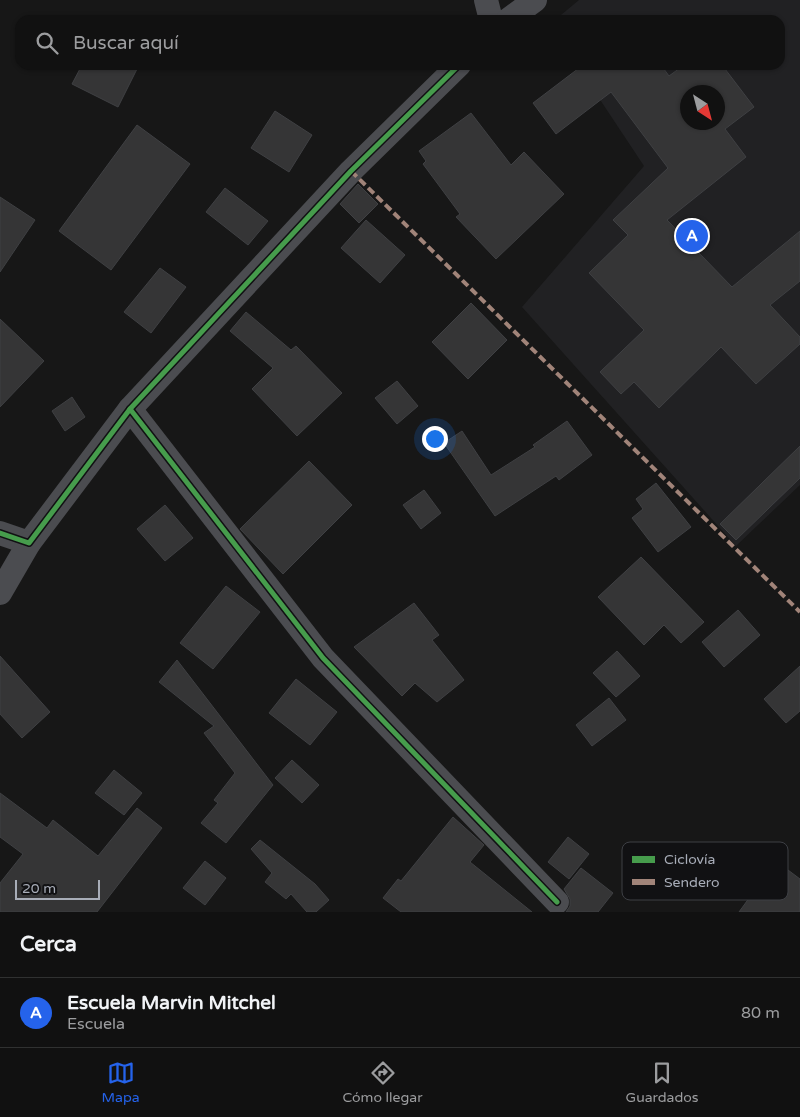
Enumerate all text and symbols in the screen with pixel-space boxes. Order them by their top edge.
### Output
search box [15,15,785,70]
icon: search [33,29,61,57]
text: Buscar aquí [73,32,179,54]
north arrow [680,85,725,130]
pin: A [676,217,708,255]
your location [422,426,448,452]
legend [622,842,788,900]
text: Ciclovía [664,851,715,868]
text: Sendero [664,874,720,891]
scale bar [15,877,100,900]
text: 20 m [22,880,56,897]
text: Cerca [20,932,77,957]
text: Escuela Marvin Mitchel [67,992,276,1014]
text: A [30,1003,42,1023]
text: 80 m [741,1003,780,1023]
text: Escuela [67,1014,125,1034]
tab: Mapa [101,1059,140,1106]
tab: Cómo llegar [343,1059,423,1106]
tab: Guardados [626,1059,698,1106]

